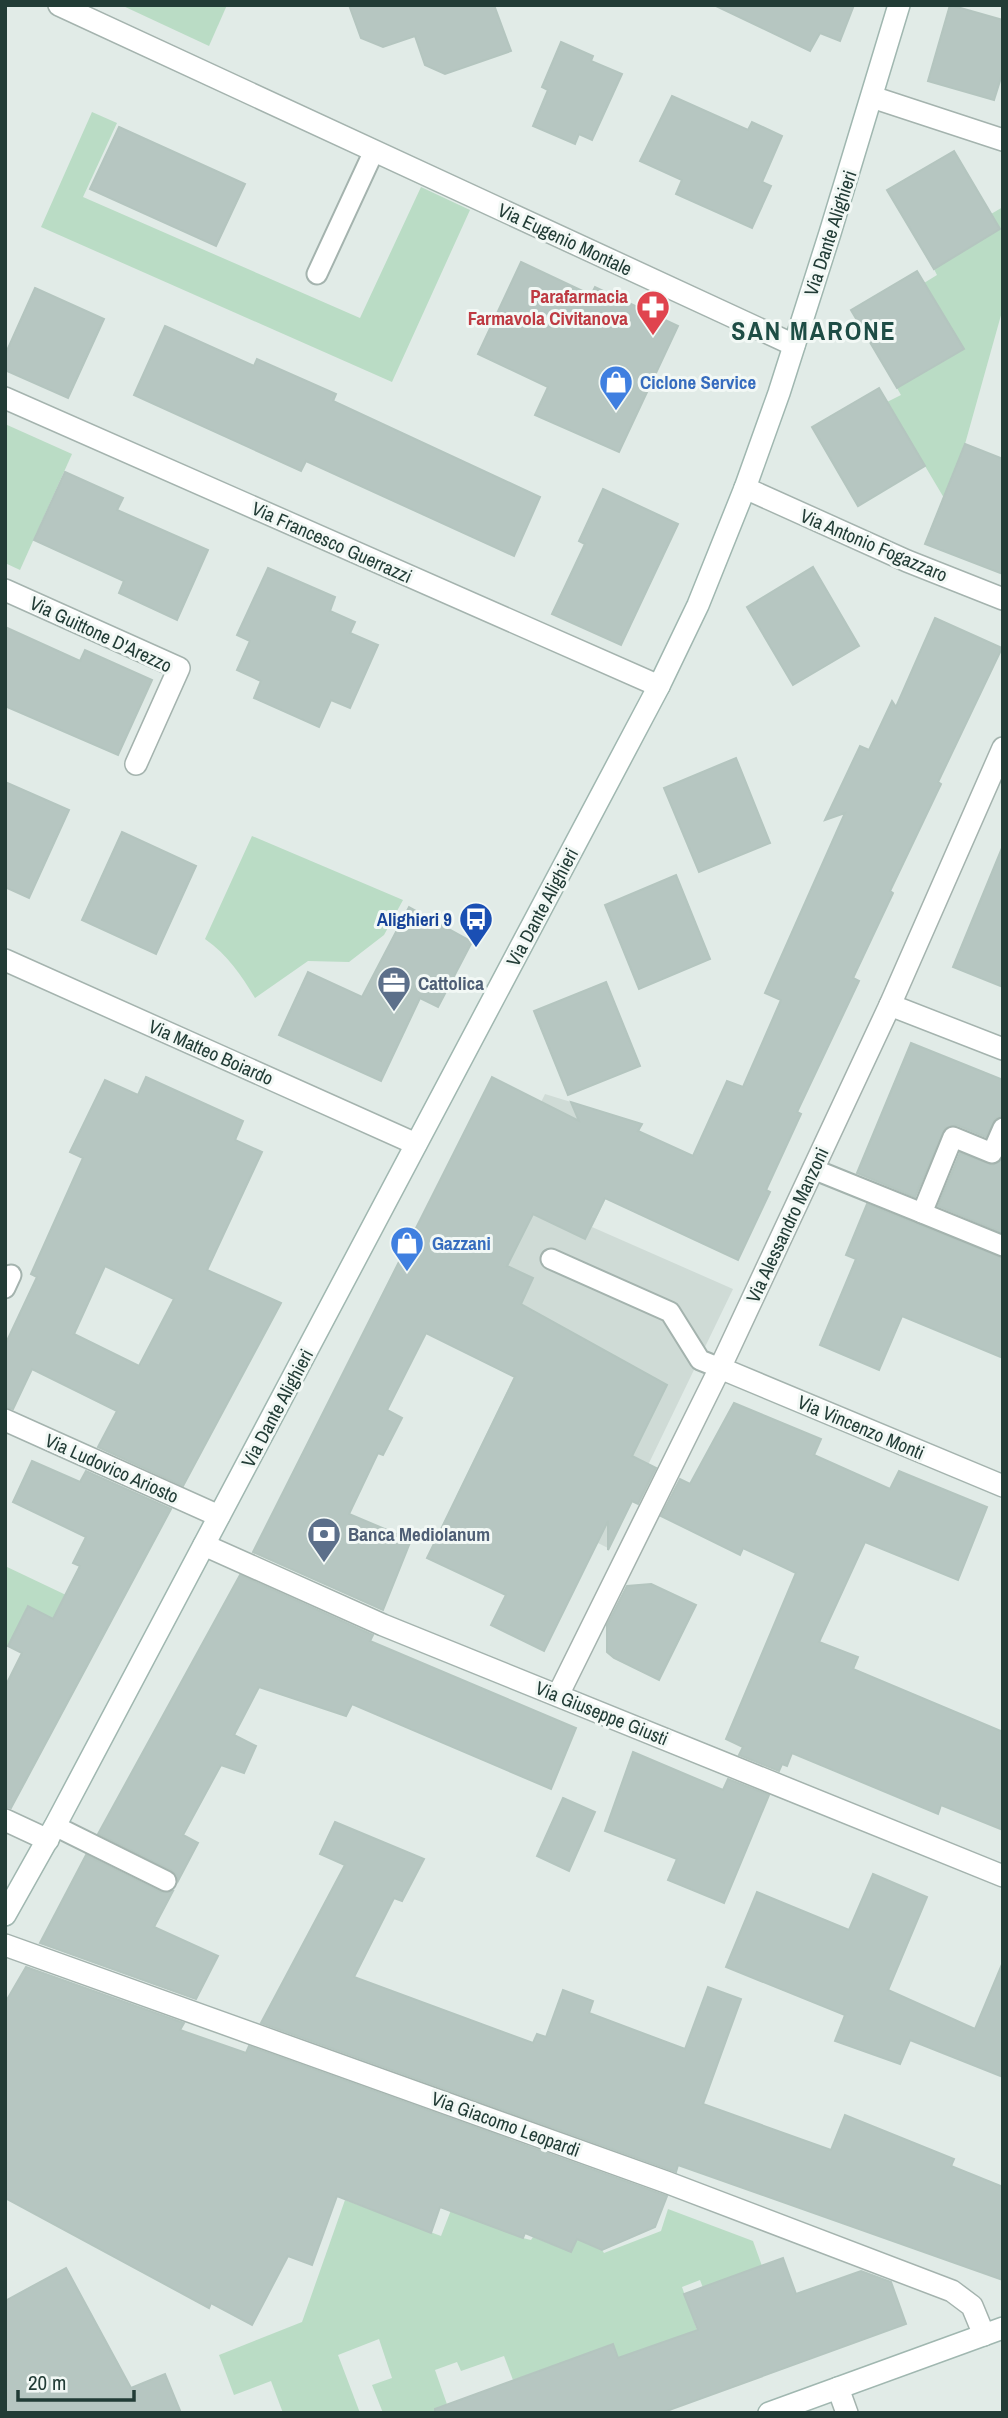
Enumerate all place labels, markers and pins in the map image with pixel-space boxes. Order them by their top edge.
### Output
place label: Parafarmacia Farmavola Civitanova [468,283,628,331]
pharmacy icon: Parafarmacia Farmavola Civitanova [634,288,672,337]
shop icon: Ciclone Service [597,363,635,412]
place label: Ciclone Service [640,369,756,395]
bus stop icon: Alighieri 9 [457,900,495,949]
place label: Alighieri 9 [377,906,452,932]
office icon: Cattolica [375,964,413,1013]
place label: Cattolica [418,970,484,996]
shop icon: Gazzani [388,1224,426,1273]
place label: Gazzani [432,1230,491,1256]
bank icon: Banca Mediolanum [305,1515,343,1564]
place label: Banca Mediolanum [348,1521,490,1547]

